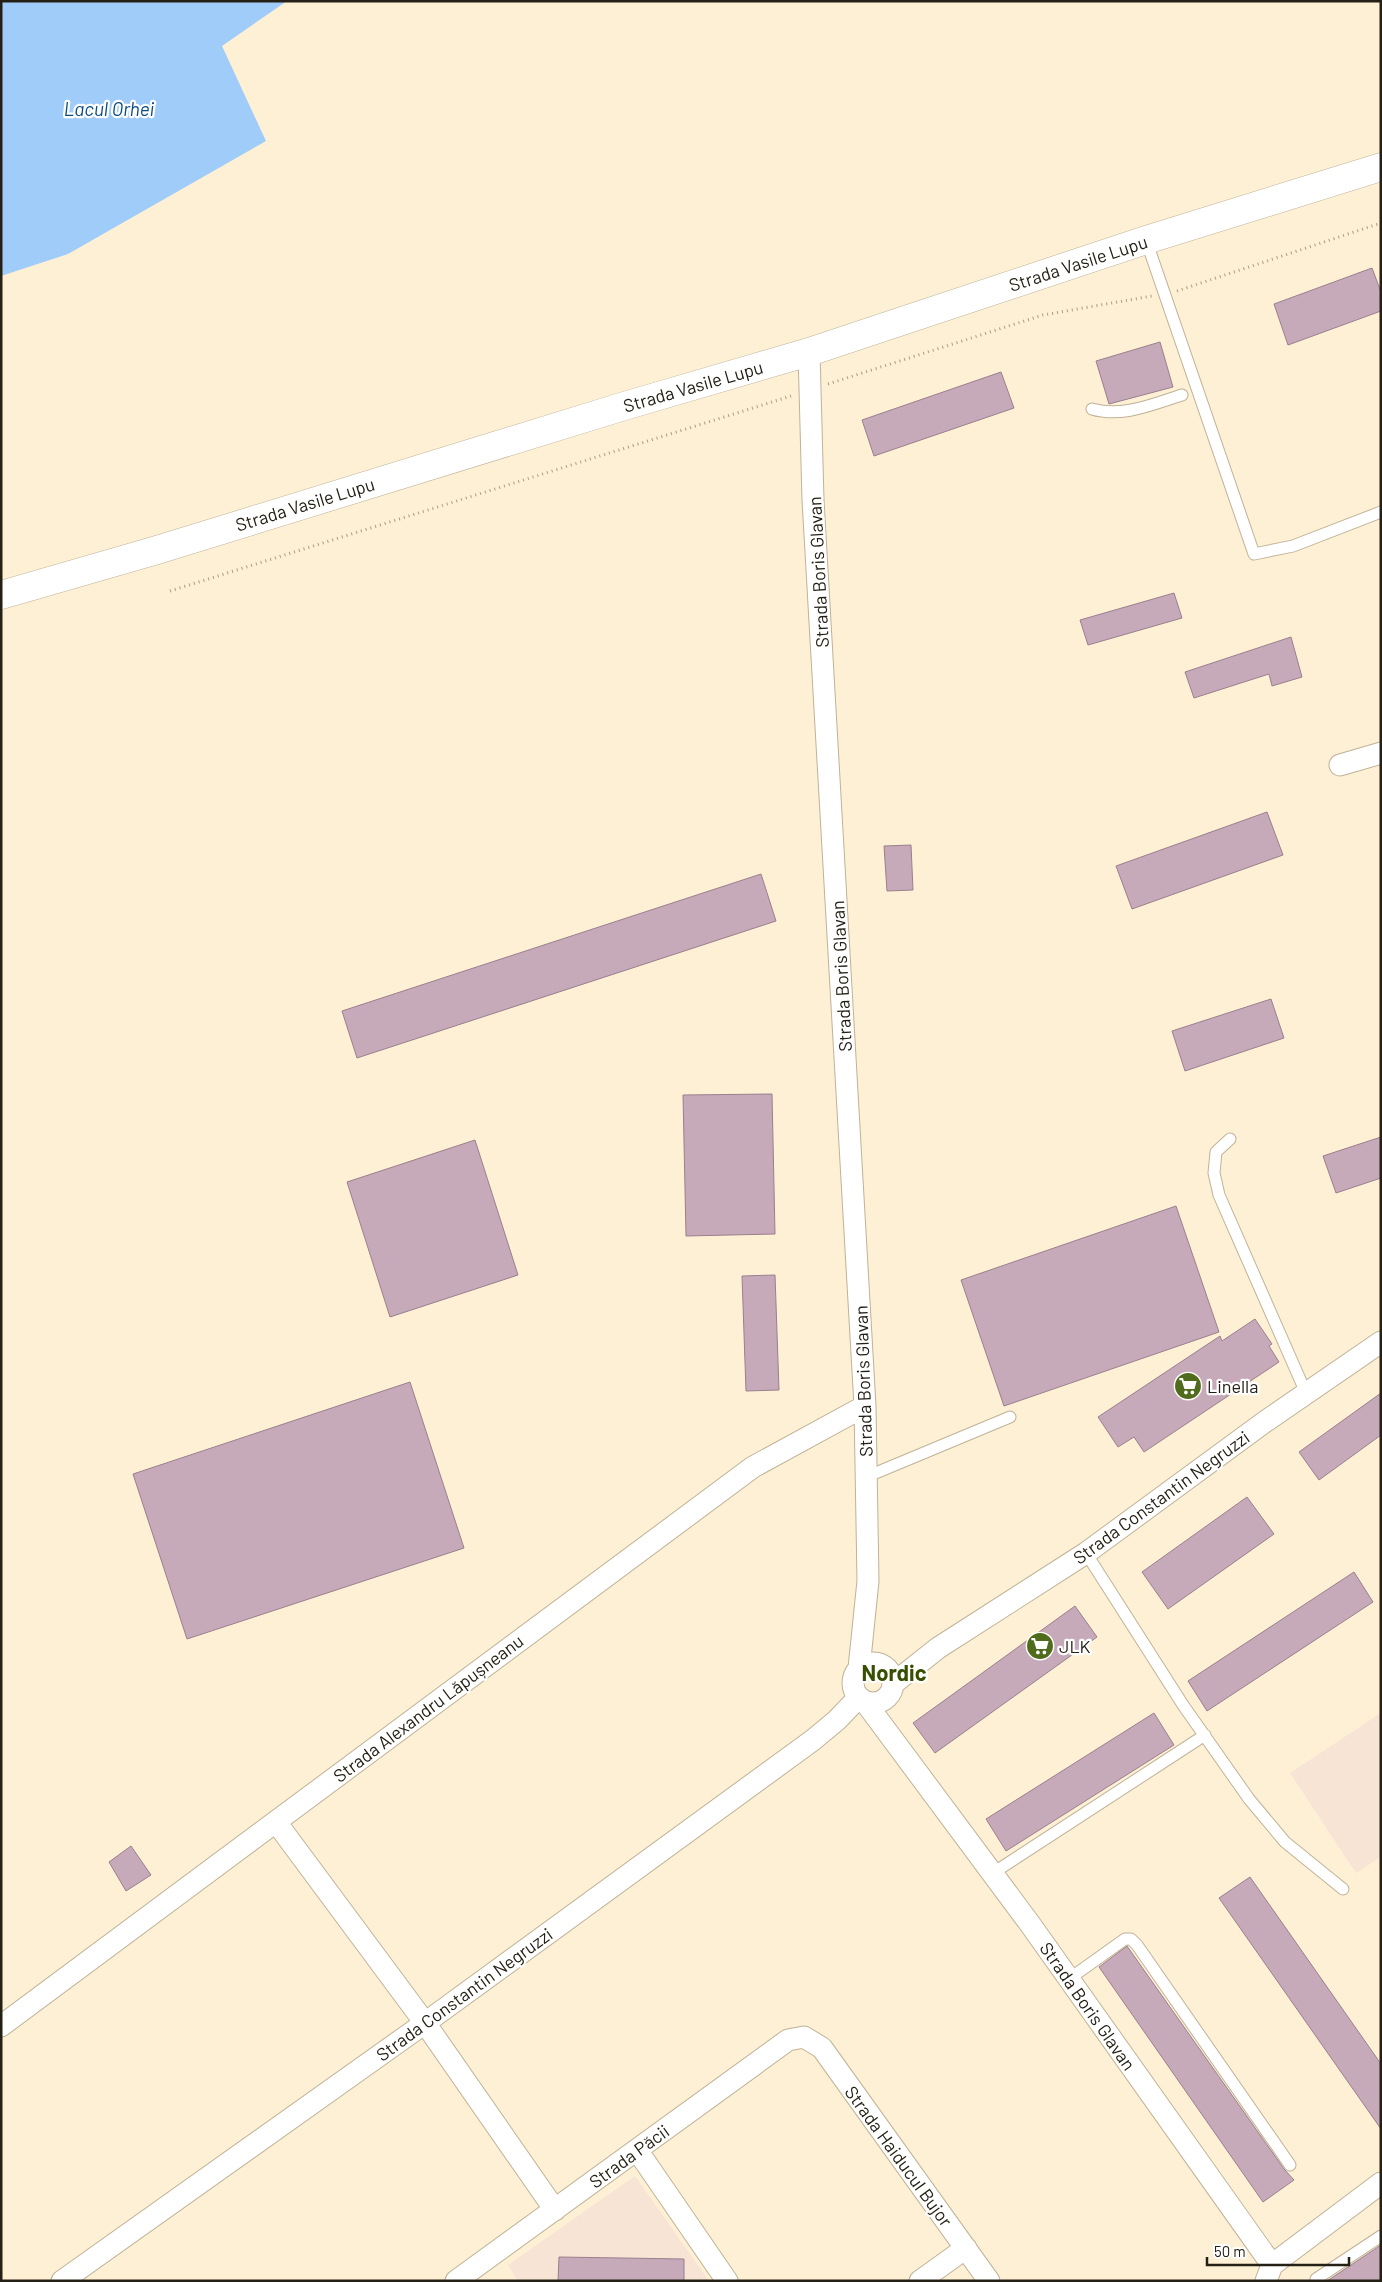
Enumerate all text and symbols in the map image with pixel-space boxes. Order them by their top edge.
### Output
water label: Lacul Orhei [64,97,154,120]
street label: Strada Vasile Lupu [1006,230,1150,296]
street label: Strada Vasile Lupu [621,356,765,416]
street label: Strada Vasile Lupu [233,472,377,536]
street label: Strada Boris Glavan [803,496,833,648]
street label: Strada Boris Glavan [826,900,856,1052]
street label: Strada Boris Glavan [849,1305,877,1457]
supermarket icon: Linella [1173,1371,1203,1401]
place label: Linella [1207,1375,1258,1397]
street label: Strada Constantin Negruzzi [1069,1426,1253,1568]
street label: Strada Alexandru Lăpușneanu [329,1629,527,1787]
supermarket icon: JLK [1025,1631,1055,1661]
place label: JLK [1059,1635,1091,1657]
district label: Nordic [862,1659,927,1685]
street label: Strada Constantin Negruzzi [372,1923,556,2065]
street label: Strada Boris Glavan [1036,1938,1140,2074]
street label: Strada Haiducul Bujor [841,2081,958,2231]
street label: Strada Păcii [585,2120,673,2192]
scale bar [1207,2234,1350,2266]
text: 50 m [1214,2242,1246,2260]

